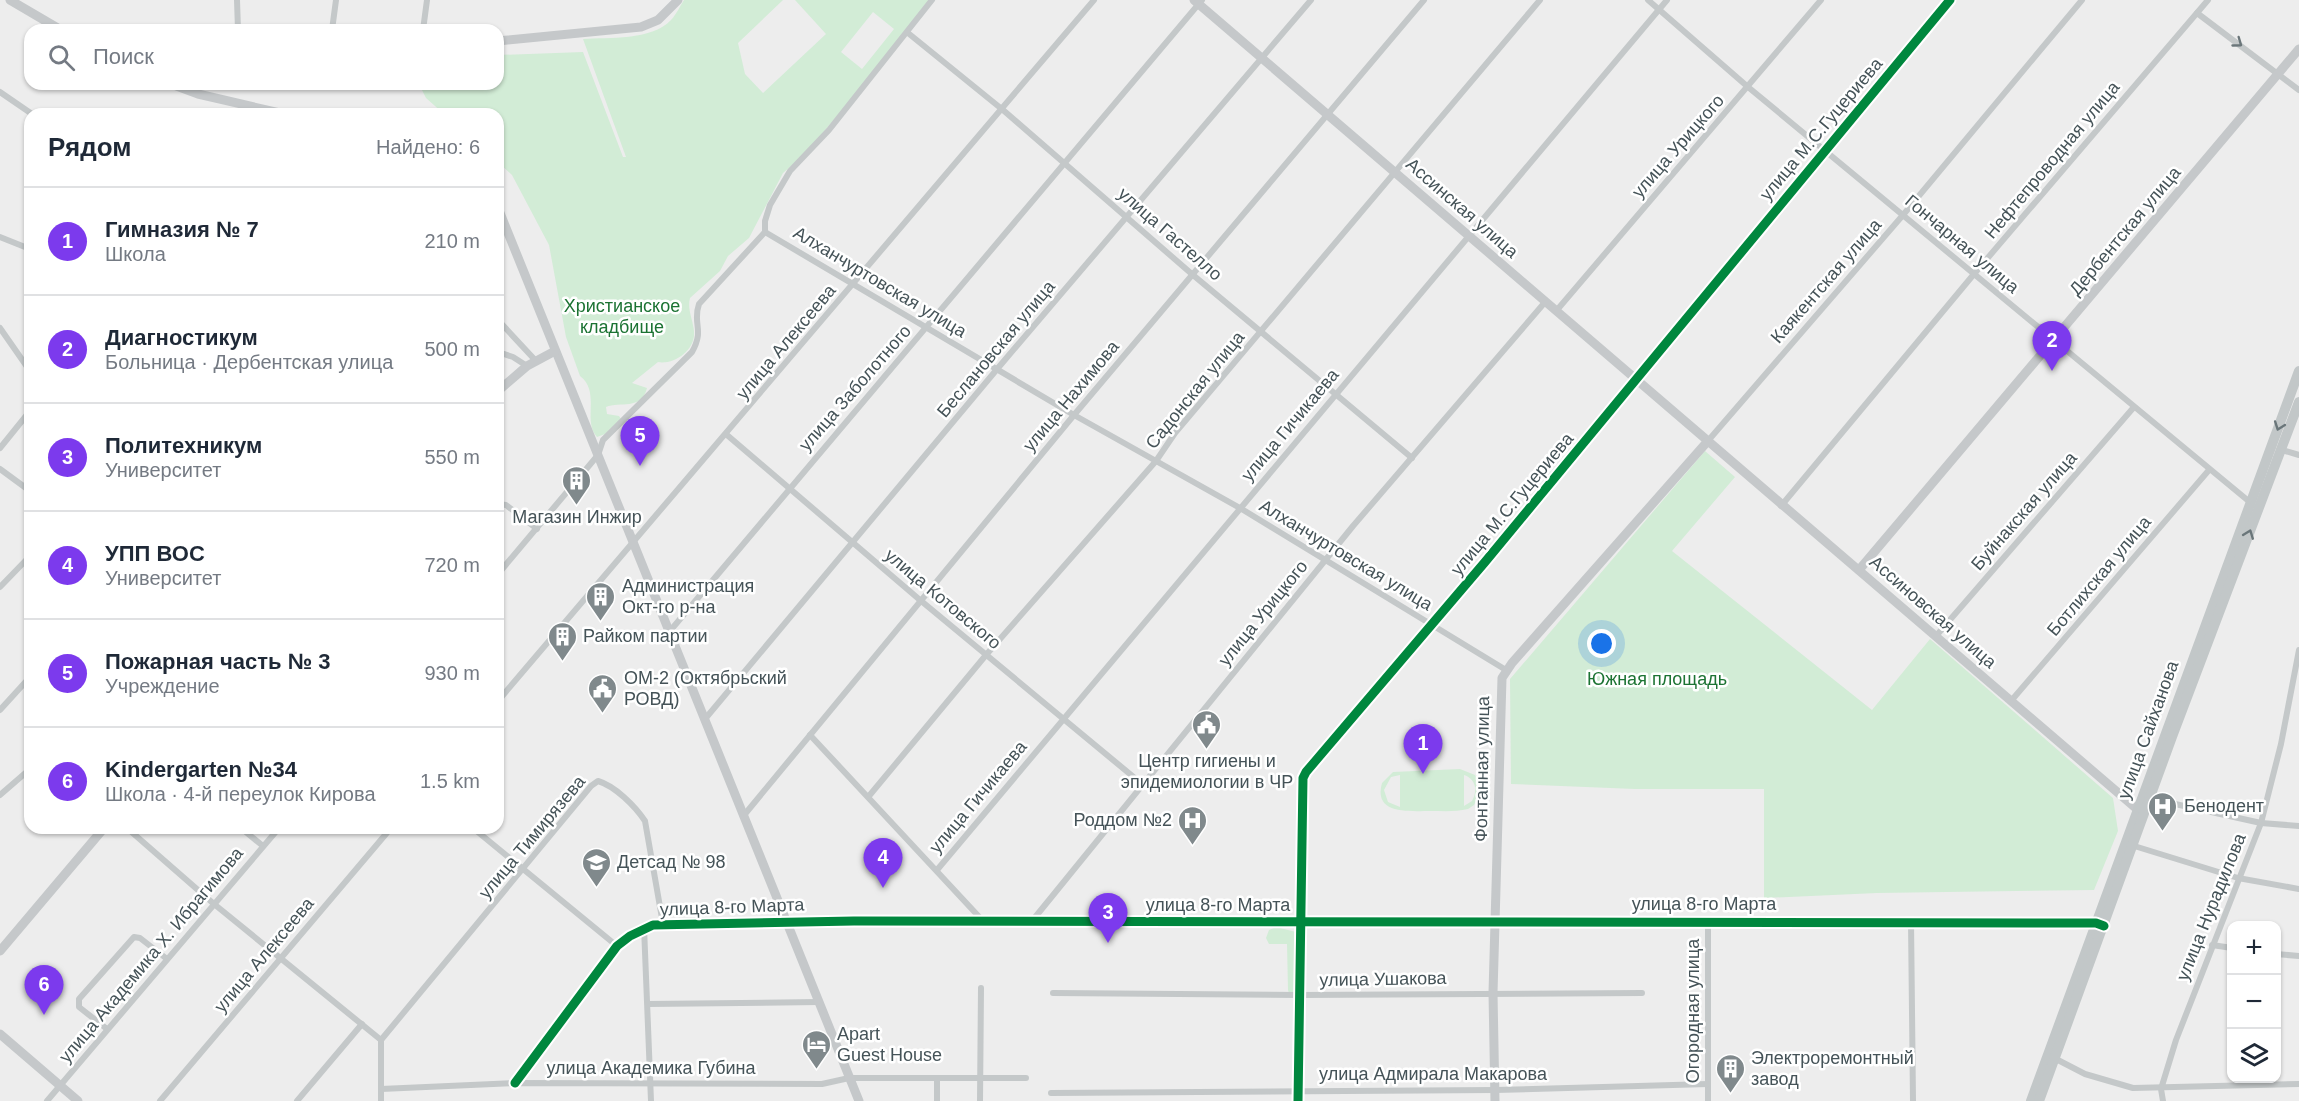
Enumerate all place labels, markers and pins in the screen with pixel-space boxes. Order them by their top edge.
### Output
pin: 2 [2032,322,2072,371]
pin: 5 [620,416,660,466]
building icon: Магазин Инжир [561,464,593,506]
place label: Магазин Инжир [512,507,642,527]
place label: Администрация Окт-го р-на [622,576,754,617]
building icon: Администрация Окт-го р-на [585,580,617,622]
building icon: Райком партии [546,620,578,662]
place label: Райком партии [583,626,708,646]
place label: ОМ-2 (Октябрьский РОВД) [624,668,787,709]
public building icon: ОМ-2 (Октябрьский РОВД) [587,672,619,714]
public building icon: Центр гигиены и эпидемиологии в ЧР [1191,708,1223,750]
pin: 1 [1404,724,1442,774]
place label: Центр гигиены и эпидемиологии в ЧР [1121,751,1293,792]
hospital icon: Бенодент [2147,790,2179,832]
place label: Бенодент [2184,796,2264,816]
hospital icon: Роддом №2 [1177,804,1209,846]
place label: Роддом №2 [1073,810,1172,830]
pin: 4 [864,838,902,888]
school or university icon: Детсад № 98 [580,846,612,888]
place label: Детсад № 98 [617,852,726,872]
pin: 3 [1088,894,1128,943]
pin: 6 [24,966,63,1015]
place label: Apart Guest House [837,1024,942,1065]
hotel icon: Apart Guest House [800,1028,832,1070]
place label: Электроремонтный завод [1751,1048,1914,1089]
building icon: Электроремонтный завод [1714,1052,1746,1094]

